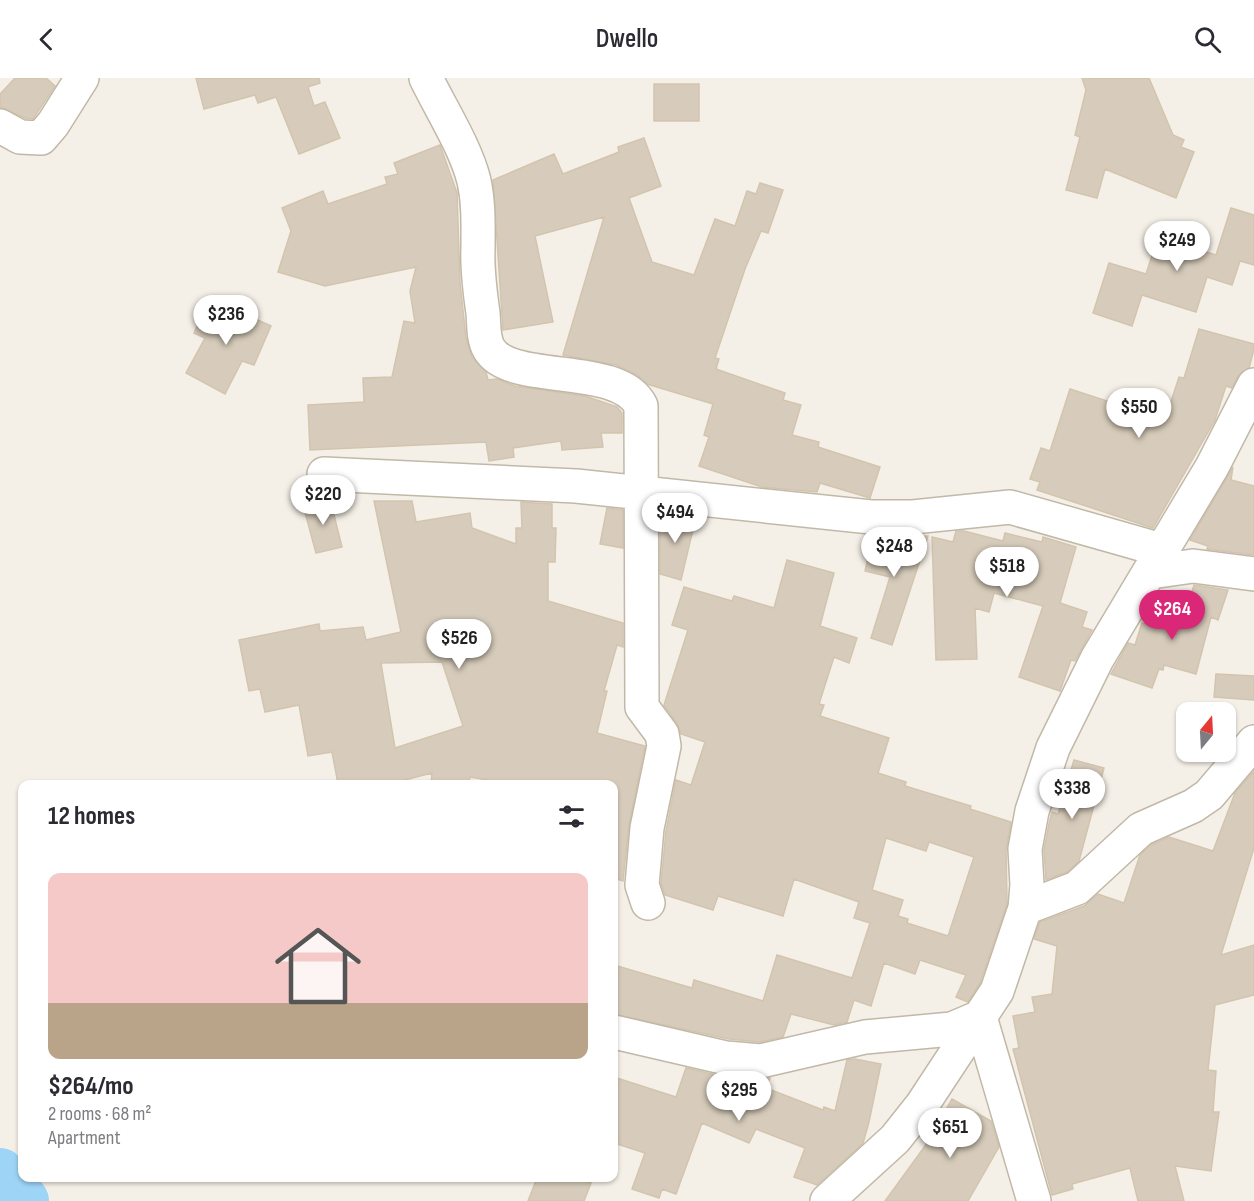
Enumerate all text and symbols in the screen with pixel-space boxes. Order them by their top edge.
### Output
icon: back [30,23,63,56]
text: Dwello [596,23,658,55]
icon: search [1191,23,1224,56]
pin: $249 [1141,221,1213,272]
text: $249 [1158,228,1196,252]
pin: $236 [190,295,262,346]
text: $236 [207,302,245,326]
pin: $550 [1103,388,1175,439]
text: $550 [1120,395,1158,419]
pin: $220 [287,475,359,526]
text: $220 [304,482,342,506]
pin: $494 [639,493,711,544]
text: $494 [656,500,694,524]
pin: $248 [858,527,930,578]
text: $248 [875,534,913,558]
pin: $518 [971,547,1043,598]
text: $518 [989,554,1025,578]
pin: $264 [1136,590,1208,641]
text: $264 [1153,597,1191,621]
pin: $526 [423,619,495,670]
text: $526 [440,626,478,650]
north arrow [1176,702,1236,762]
map controls [1176,702,1236,762]
pin: $338 [1036,769,1108,820]
text: $338 [1053,776,1091,800]
icon: filters [555,800,588,833]
text: 12 homes [48,801,135,832]
icon: home [264,912,372,1020]
text: $264/mo [48,1071,134,1102]
pin: $295 [703,1071,775,1122]
text: $295 [720,1078,758,1102]
text: 2 rooms · 68 m² [48,1102,152,1126]
pin: $651 [914,1108,986,1159]
text: $651 [932,1115,968,1139]
text: Apartment [48,1126,121,1150]

